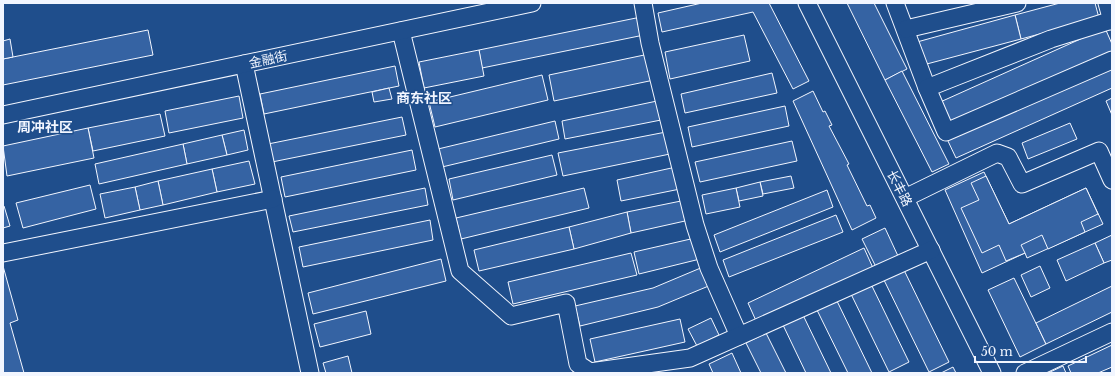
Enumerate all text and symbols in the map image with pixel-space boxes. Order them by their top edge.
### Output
street label: 金融街 [247,47,289,72]
district label: 商东社区 [396,89,452,107]
district label: 周冲社区 [17,118,73,136]
street label: 长丰路 [883,167,916,209]
scale bar [975,338,1086,364]
text: 50 m [981,344,1013,359]

